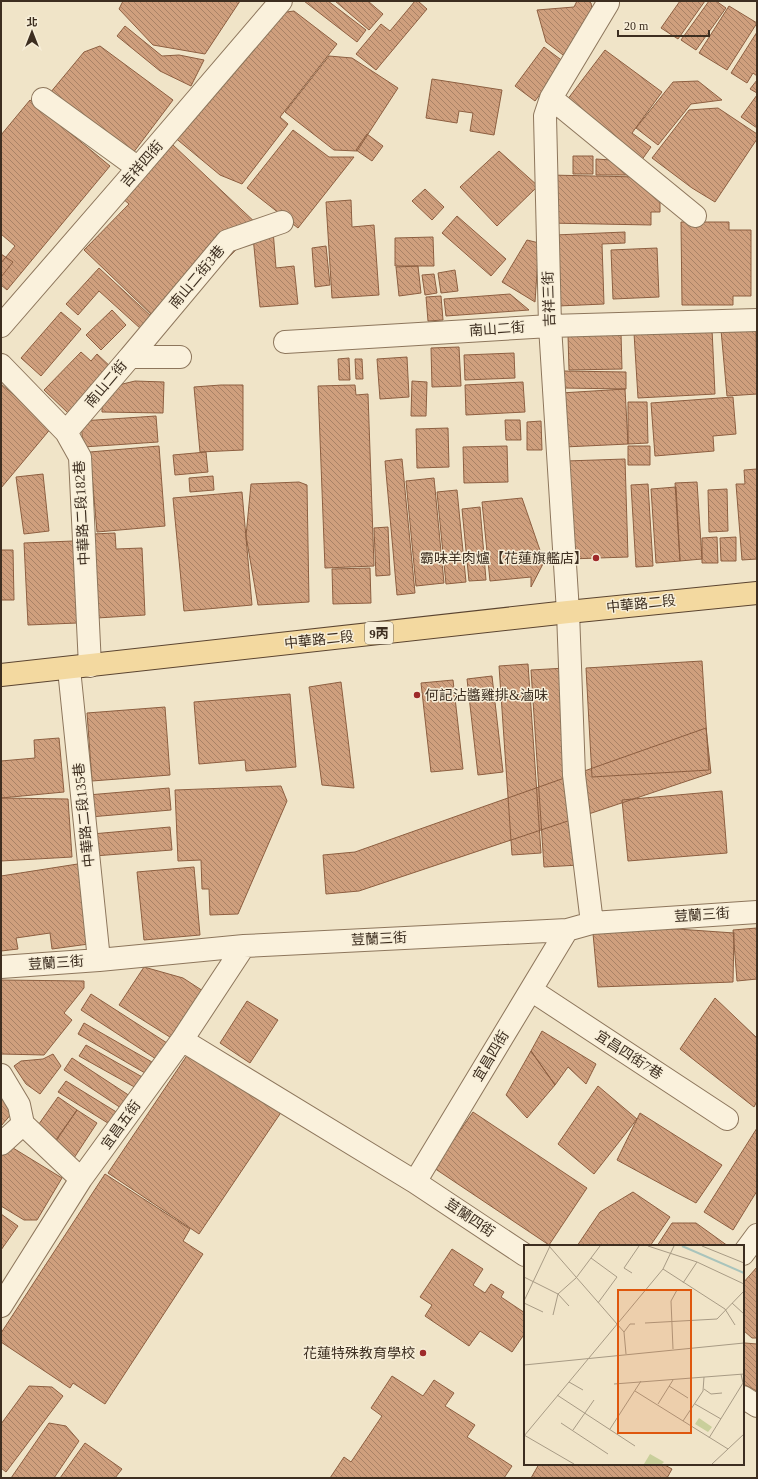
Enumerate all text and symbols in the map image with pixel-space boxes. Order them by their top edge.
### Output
north arrow [12,12,52,52]
scale bar [618,12,709,38]
text: 北 [27,16,38,28]
text: 20 m [624,19,649,33]
street label: 吉祥四街 [118,138,166,190]
street label: 南山二街3巷 [167,243,227,311]
street label: 吉祥三街 [541,271,557,327]
street label: 南山二街 [469,320,525,338]
street label: 南山二街 [82,358,130,410]
street label: 中華路二段182巷 [72,460,92,566]
place label: 霸味羊肉爐【花蓮旗艦店】 [420,550,588,566]
marker: 霸味羊肉爐【花蓮旗艦店】 [591,553,601,563]
street label: 中華路二段 [605,593,677,615]
road number: 9丙 [365,622,393,644]
street label: 中華路二段 [283,629,355,651]
place label: 何記沾醬雞排&滷味 [425,687,548,703]
marker: 何記沾醬雞排&滷味 [412,690,422,700]
street label: 中華路二段135巷 [71,762,97,868]
street label: 荳蘭三街 [674,906,730,924]
street label: 荳蘭三街 [351,930,407,948]
street label: 荳蘭三街 [28,954,84,972]
street label: 宜昌四街 [470,1028,512,1084]
street label: 宜昌四街7巷 [593,1028,665,1082]
street label: 宜昌五街 [98,1098,144,1152]
street label: 荳蘭四街 [443,1196,497,1240]
inset map [524,1245,744,1465]
place label: 花蓮特殊教育學校 [303,1345,415,1361]
marker: 花蓮特殊教育學校 [418,1348,428,1358]

